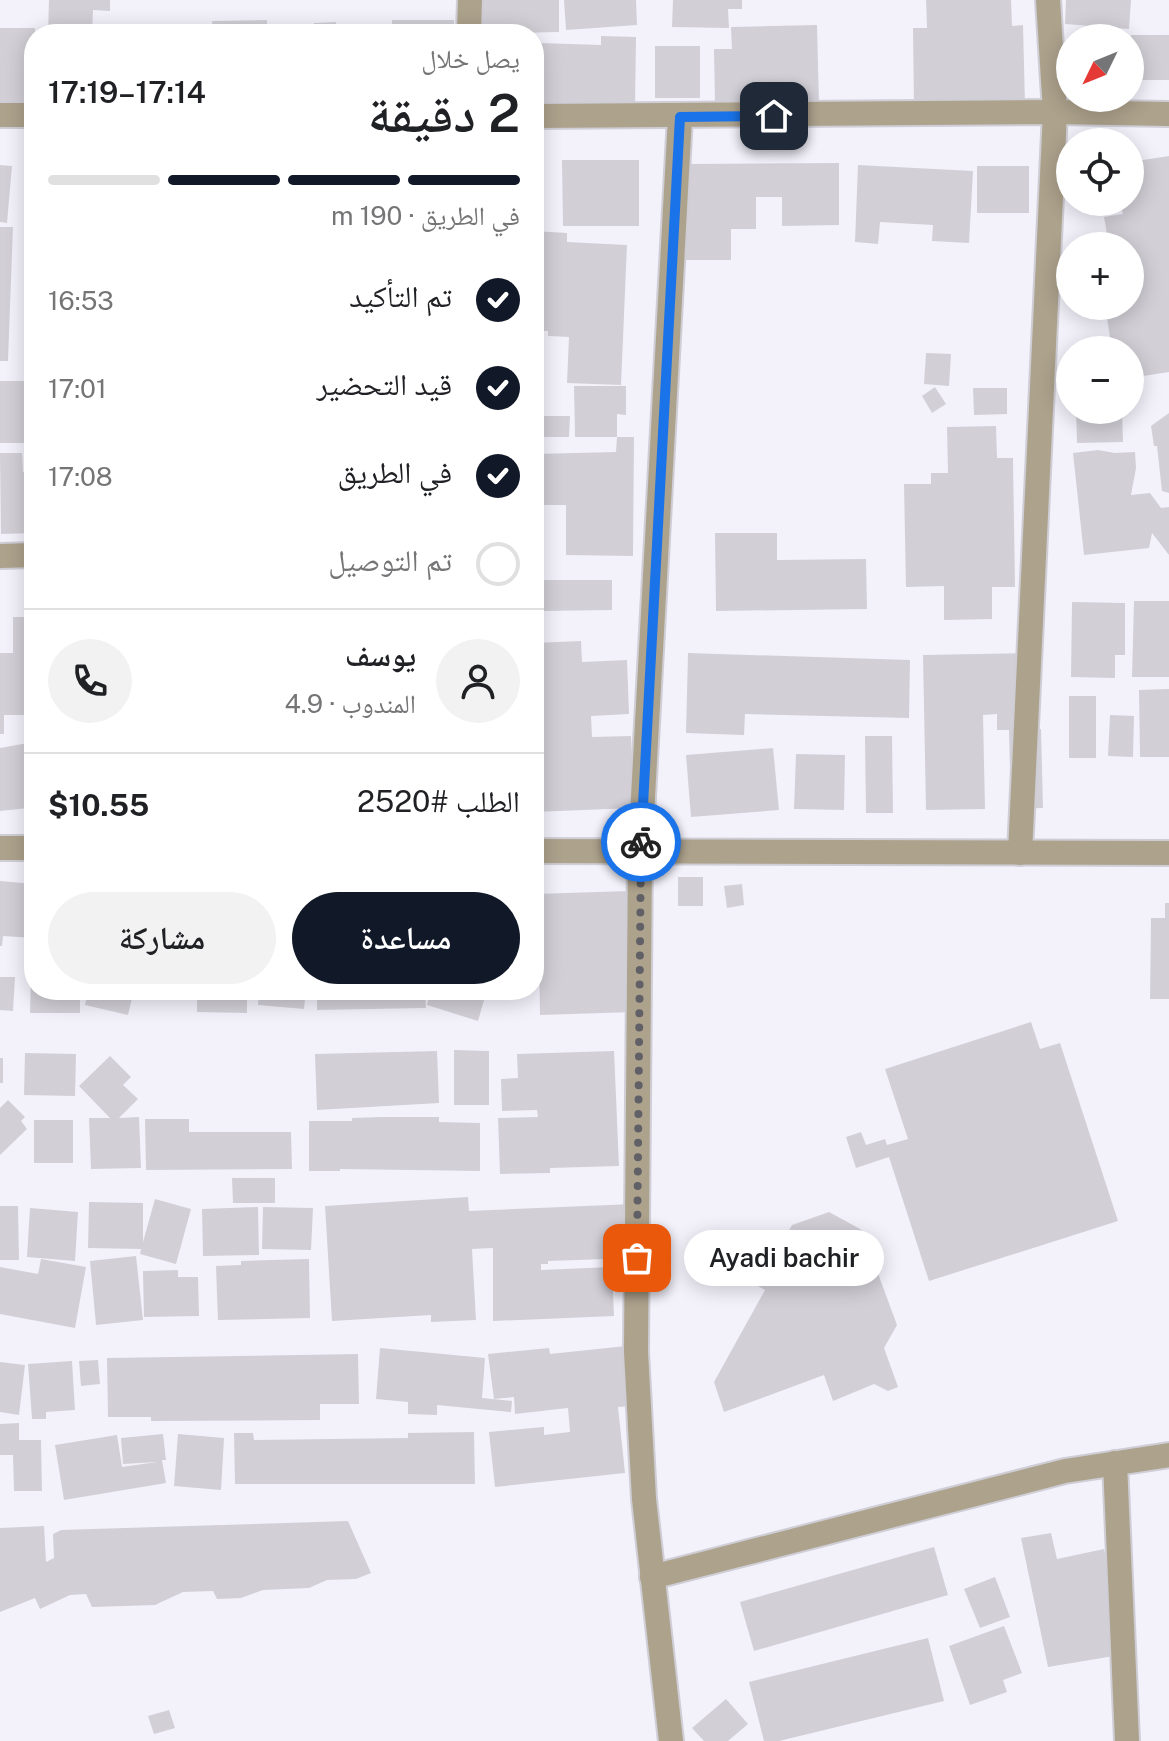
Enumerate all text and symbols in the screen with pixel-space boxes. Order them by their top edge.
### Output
north arrow [1056,24,1144,112]
map controls [1056,24,1144,424]
text: يصل خلال [421,43,520,74]
text: 17:14–17:19 [48,74,206,110]
pin [740,82,808,150]
text: 2 دقيقة [368,83,520,144]
icon: home [752,94,796,138]
button: locate [1056,128,1144,216]
text: في الطريق · 190 m [331,200,520,231]
button: + [1056,232,1144,320]
text: تم التأكيد [349,278,452,314]
icon: check [476,278,520,322]
text: 16:53 [48,285,114,316]
button: − [1056,336,1144,424]
text: قيد التحضير [317,366,452,402]
icon: check [476,366,520,410]
text: 17:01 [48,373,107,404]
text: في الطريق [337,454,452,490]
icon: check [476,454,520,498]
text: 17:08 [48,461,113,492]
text: تم التوصيل [328,542,452,578]
text: يوسف [345,637,416,673]
button: phone [48,639,132,723]
button: person [436,639,520,723]
text: المندوب · 4.9 [285,688,416,719]
text: الطلب #2520 [357,783,520,819]
text: $10.55 [48,787,149,823]
courier [601,802,681,882]
icon: bike [619,820,663,864]
button: مشاركة [48,892,276,984]
button: مساعدة [292,892,520,984]
pin [603,1224,671,1292]
callout: Ayadi bachir [685,1230,885,1286]
icon: bag [615,1236,659,1280]
text: Ayadi bachir [709,1242,859,1273]

